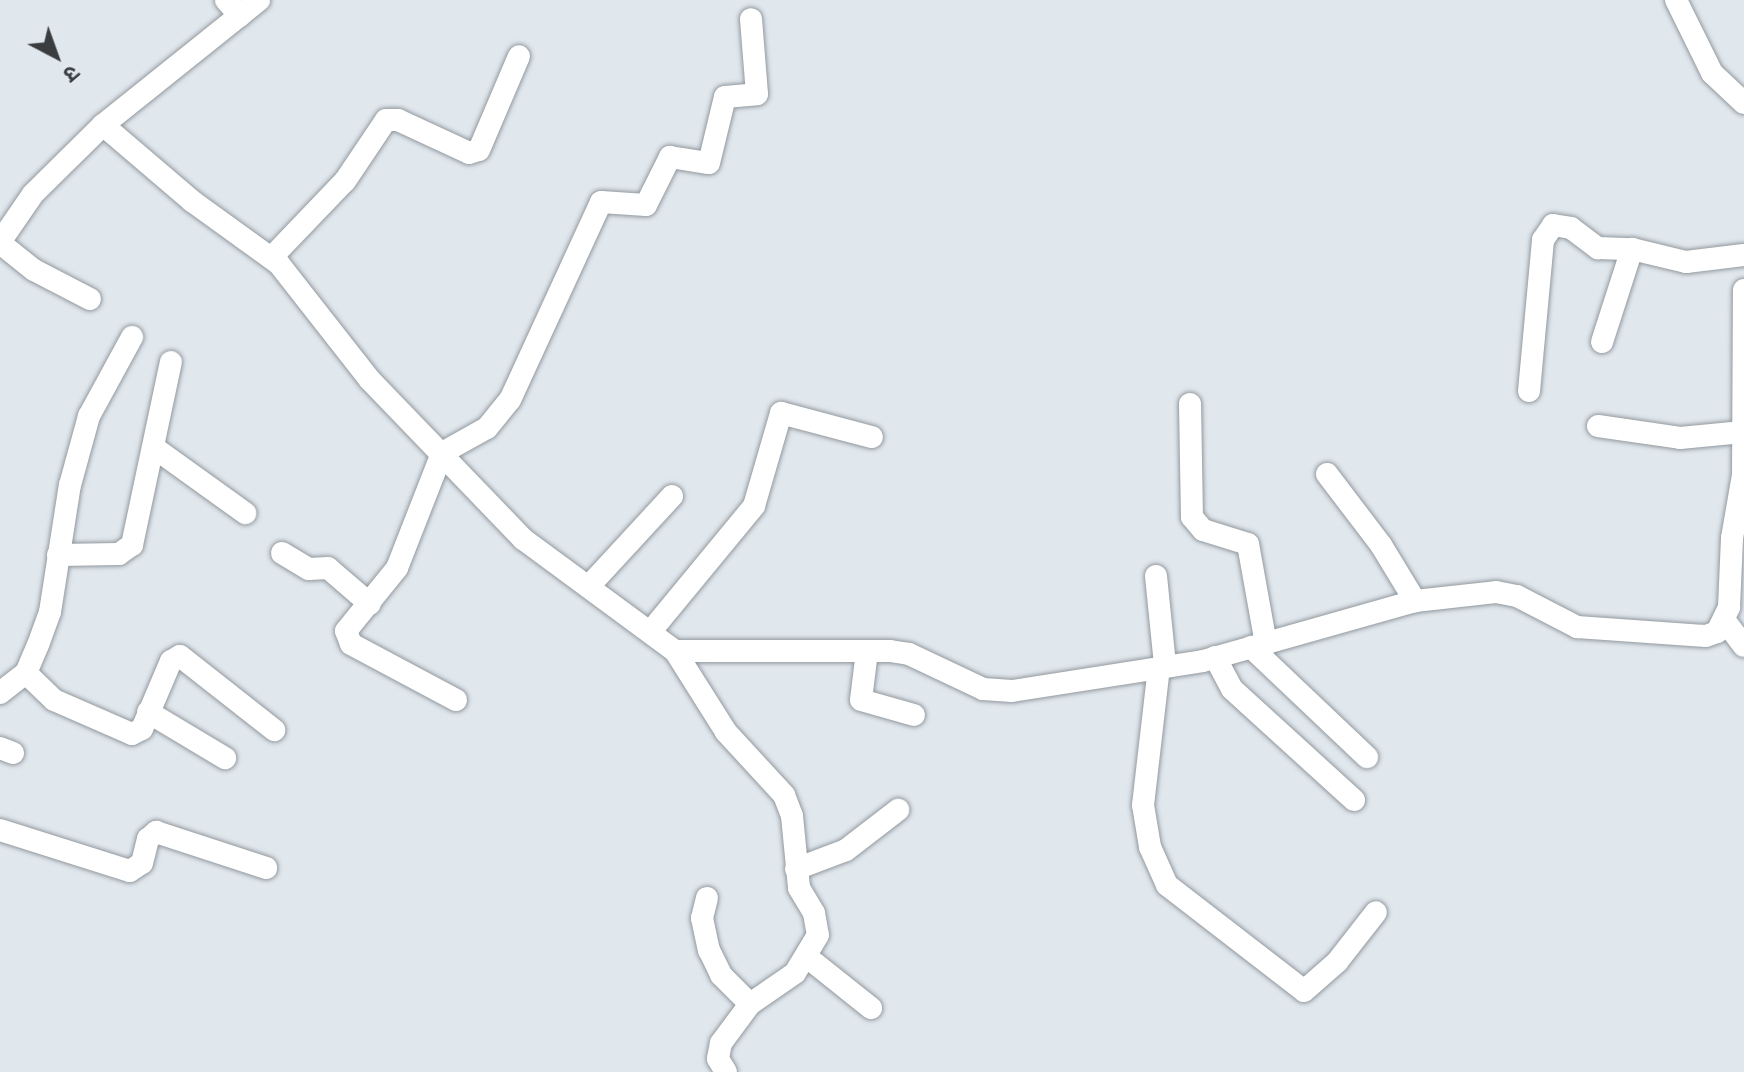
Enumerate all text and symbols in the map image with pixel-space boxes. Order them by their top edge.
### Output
north arrow [16,16,96,96]
text: उ [58,59,86,90]

